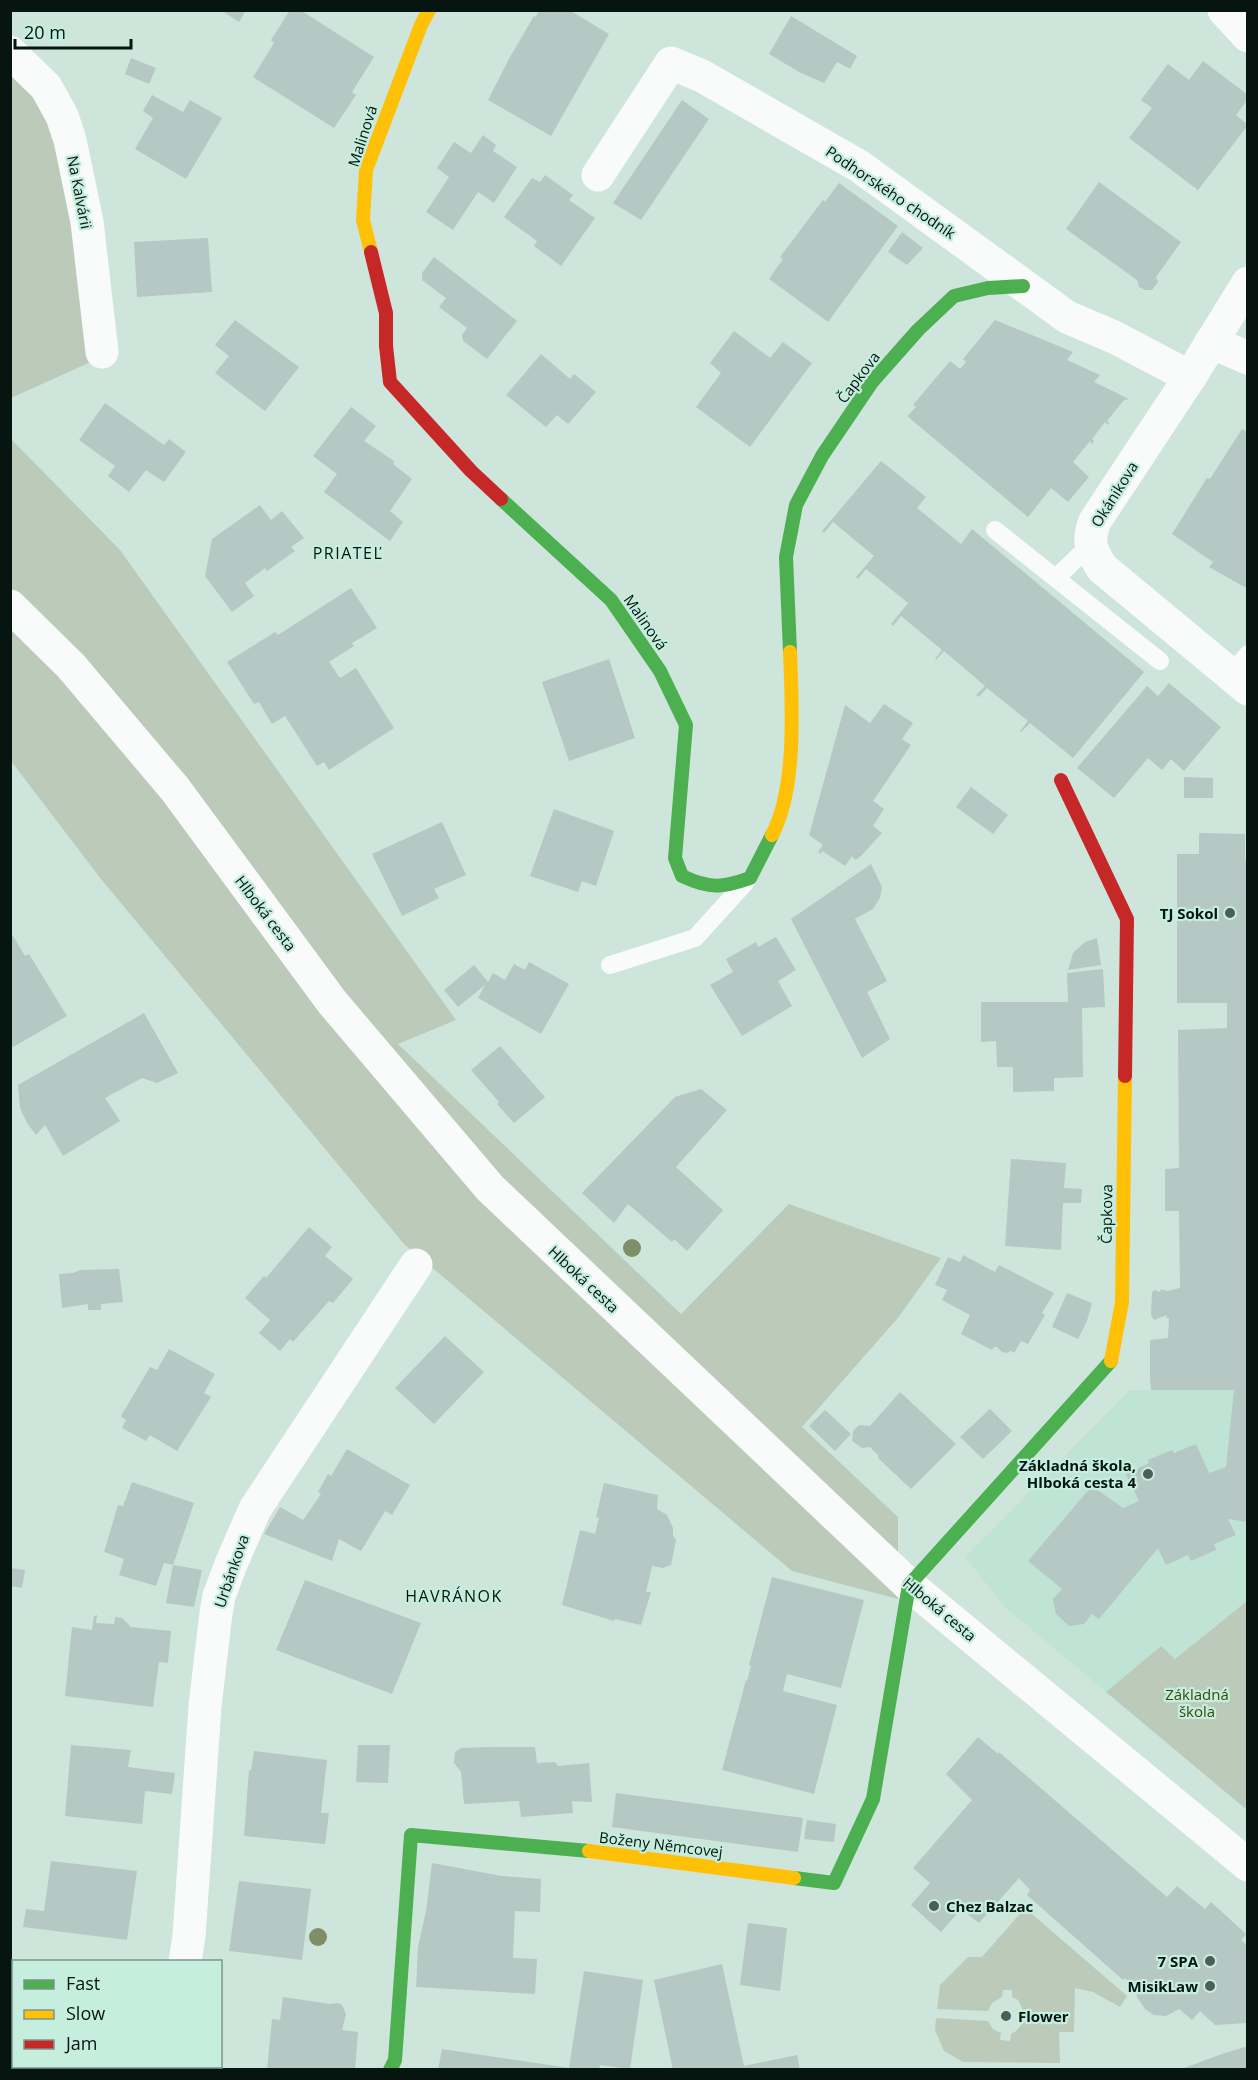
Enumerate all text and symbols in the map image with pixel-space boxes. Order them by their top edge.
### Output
scale bar [15,12,130,50]
text: 20 m [24,20,66,44]
street label: Malinová [343,103,381,169]
street label: Podhorského chodník [822,141,960,243]
street label: Na Kalvárii [63,154,97,230]
street label: Čapkova [832,347,884,407]
street label: Okánikova [1086,457,1142,531]
district label: PRIATEĽ [313,542,383,564]
street label: Malinová [620,590,672,654]
street label: Hlboká cesta [231,871,301,955]
place label: TJ Sokol [1160,903,1218,923]
marker: TJ Sokol [1223,906,1237,920]
street label: Čapkova [1095,1184,1117,1244]
street label: Hlboká cesta [544,1241,624,1317]
place label: Základná škola, Hlboká cesta 4 [1019,1455,1136,1492]
marker: Základná škola, Hlboká cesta 4 [1141,1467,1155,1481]
street label: Urbánkova [209,1532,253,1610]
street label: Hlboká cesta [899,1573,981,1645]
district label: HAVRÁNOK [405,1585,503,1607]
park label: Základná škola [1165,1684,1229,1721]
street label: Boženy Němcovej [598,1827,724,1861]
place label: Chez Balzac [946,1896,1034,1916]
marker: Chez Balzac [927,1899,941,1913]
place label: 7 SPA [1157,1951,1199,1971]
marker: 7 SPA [1203,1954,1217,1968]
legend [12,1960,222,2068]
text: Fast [66,1971,100,1995]
place label: MisikLaw [1128,1976,1198,1996]
marker: MisikLaw [1203,1979,1217,1993]
text: Slow [66,2001,105,2025]
place label: Flower [1018,2006,1069,2026]
marker: Flower [999,2009,1013,2023]
text: Jam [64,2031,98,2055]

